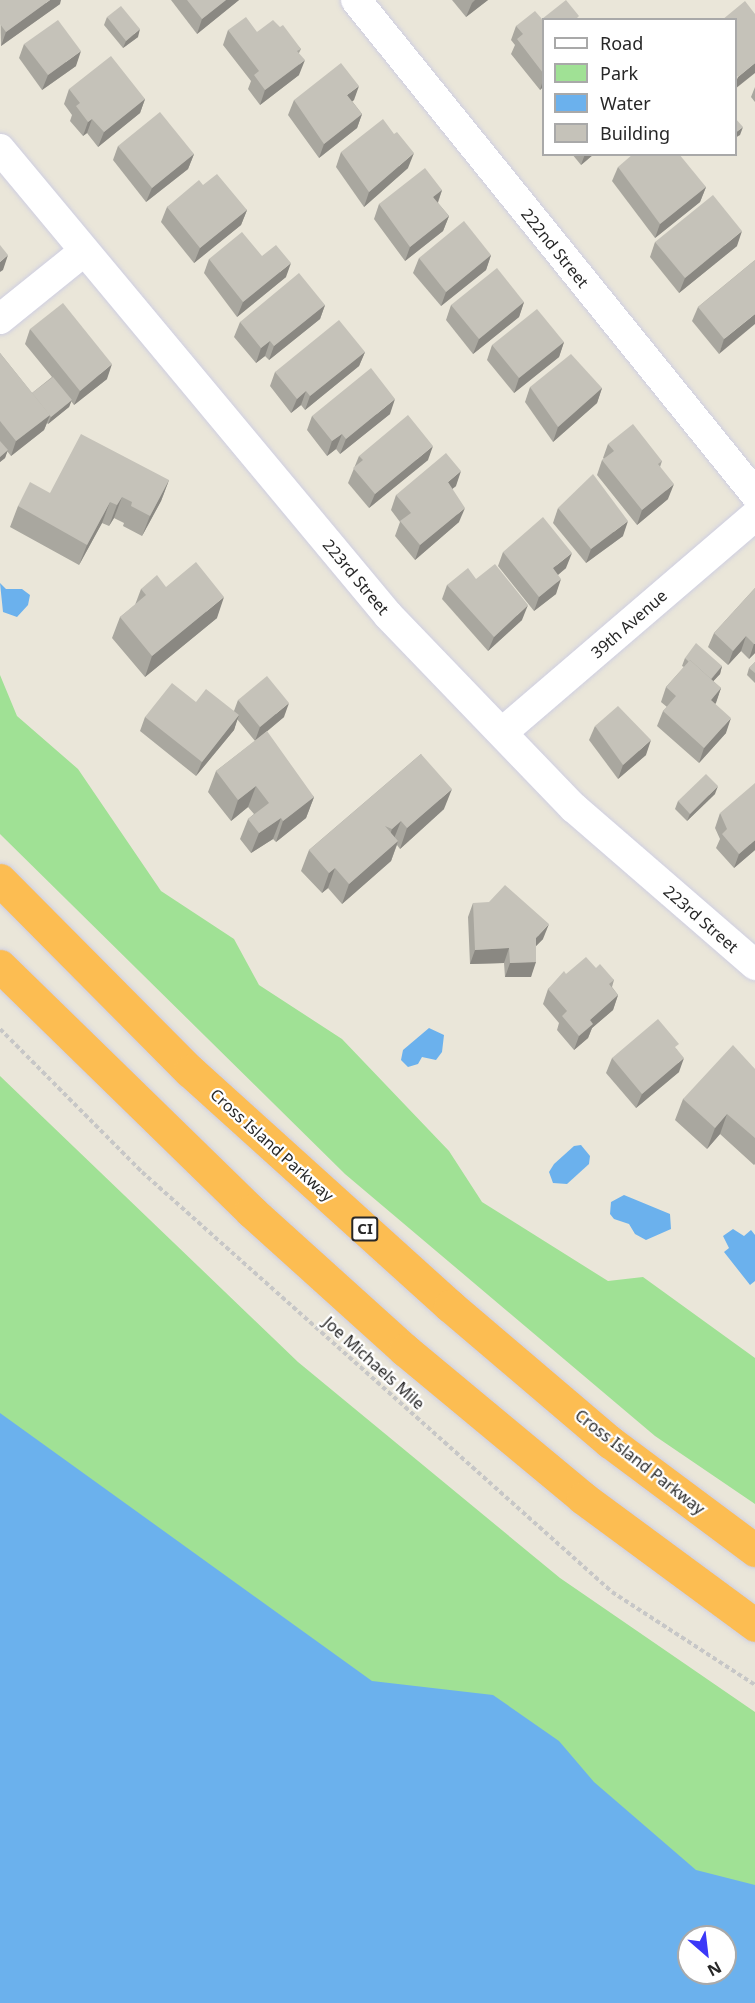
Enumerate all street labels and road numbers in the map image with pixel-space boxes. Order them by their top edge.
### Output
street label: 222nd Street [517,205,593,291]
street label: 223rd Street [319,535,393,619]
street label: 39th Avenue [587,586,671,662]
street label: 223rd Street [660,881,742,957]
street label: Cross Island Parkway [206,1085,338,1205]
road number: CI [350,1217,380,1241]
street label: Joe Michaels Mile [320,1313,428,1413]
street label: Cross Island Parkway [571,1405,709,1519]

